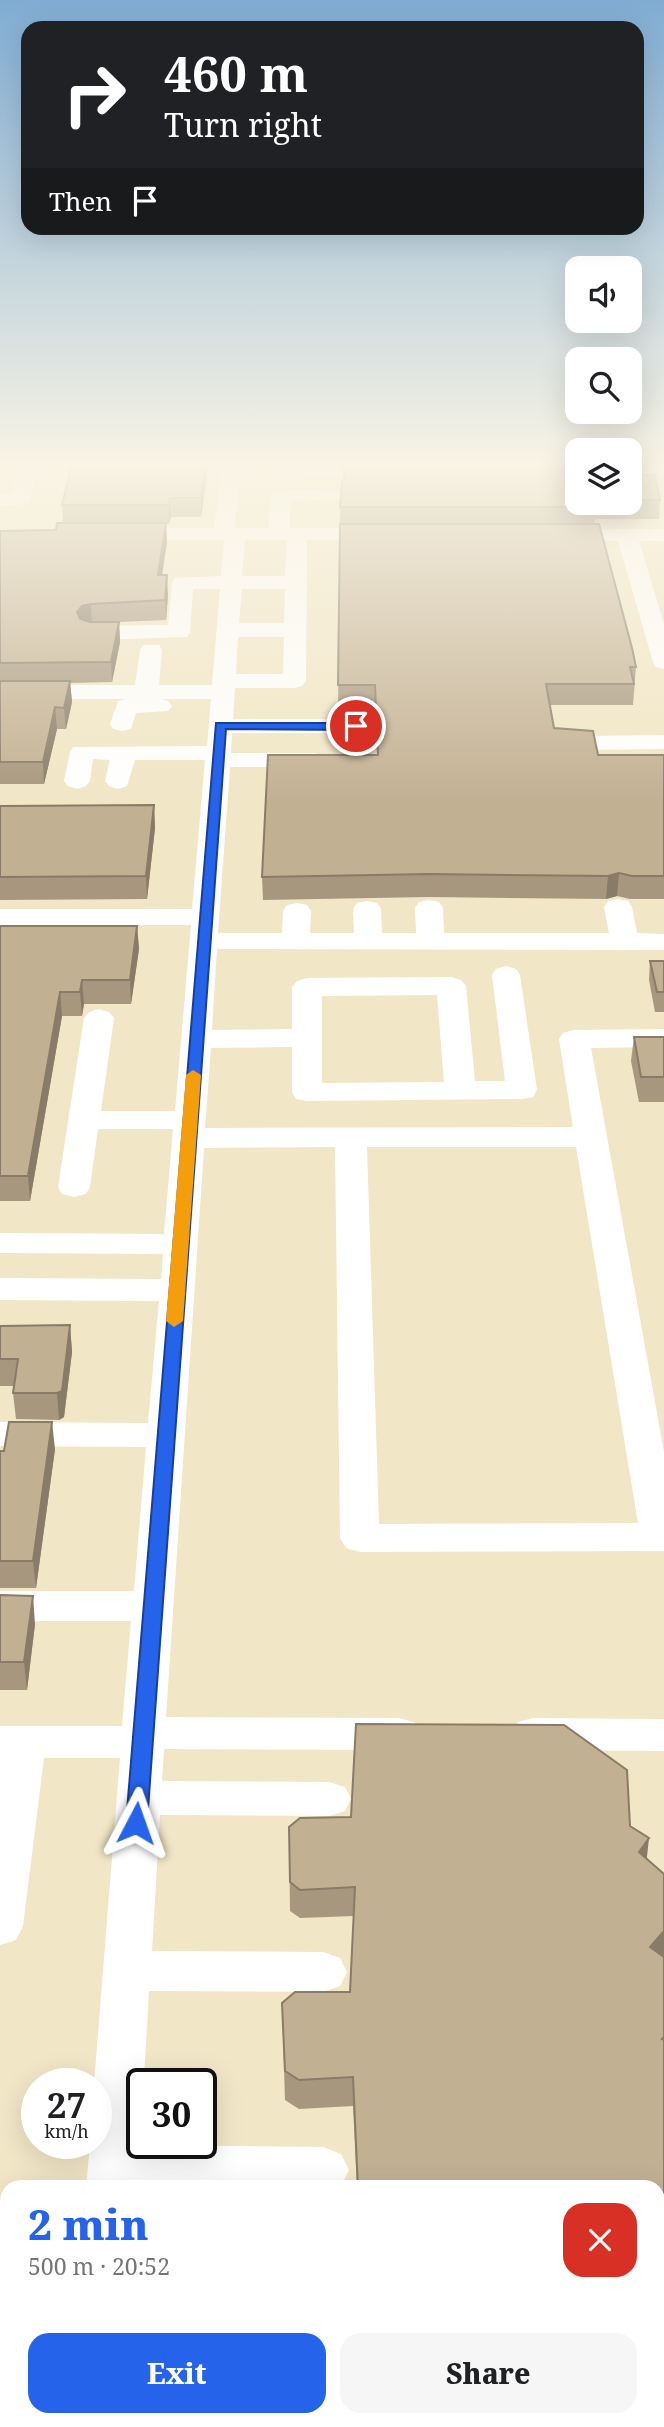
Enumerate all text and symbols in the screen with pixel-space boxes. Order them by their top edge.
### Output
text: 460 m [164,40,308,106]
icon: right [49,49,140,140]
text: Turn right [164,103,322,146]
icon: arrive [126,182,164,220]
text: Then [49,183,112,219]
map controls [565,256,642,515]
button: sound [565,256,642,333]
button: search [565,347,642,424]
button: layers [565,438,642,515]
pin [326,696,386,756]
icon: arrive [337,707,375,745]
position arrow [99,1786,173,1860]
speed limit sign: 30 [126,2068,217,2159]
text: 27 [47,2081,86,2128]
text: km/h [44,2119,89,2143]
text: 2 min [28,2195,149,2252]
button: close [563,2203,637,2277]
text: 500 m · 20:52 [28,2250,170,2282]
button: Exit [28,2333,326,2413]
button: Share [340,2333,637,2413]

